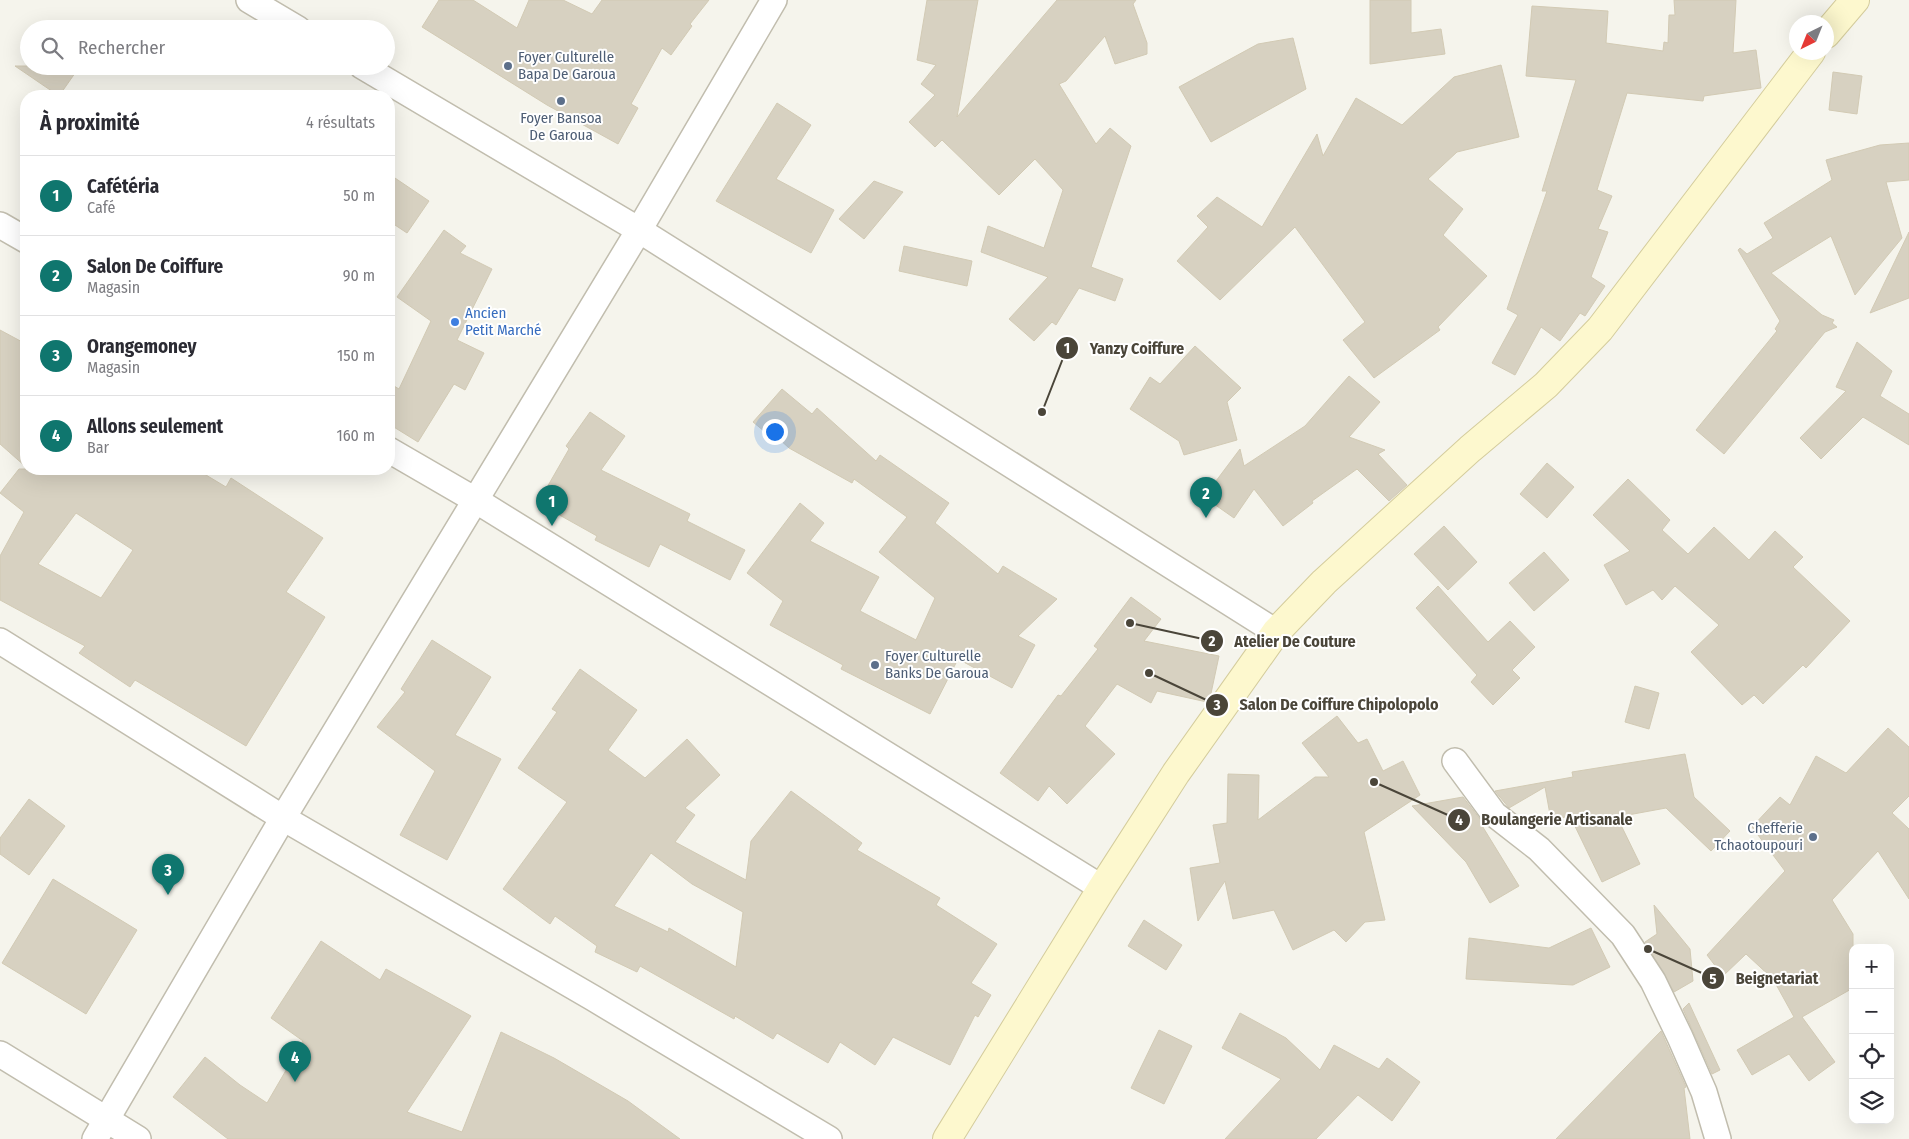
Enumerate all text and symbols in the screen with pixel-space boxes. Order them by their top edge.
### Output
north arrow [1789,15,1834,60]
search box [20,20,395,75]
icon: search [38,34,66,62]
text: Rechercher [78,36,165,59]
place label: Foyer Culturelle Bapa De Garoua [518,48,616,83]
marker: Foyer Culturelle Bapa De Garoua [502,60,514,72]
marker: Foyer Bansoa De Garoua [555,95,567,107]
place label: Foyer Bansoa De Garoua [520,109,602,144]
text: À proximité [40,110,140,136]
text: 4 résultats [306,113,375,132]
text: Cafétéria [87,175,159,198]
text: 1 [53,186,59,205]
text: 50 m [343,186,375,205]
text: Café [87,198,115,217]
text: Salon De Coiffure [87,255,223,278]
text: 2 [52,266,60,285]
text: 90 m [343,266,375,285]
text: Magasin [87,278,140,297]
place label: Ancien Petit Marché [465,304,542,339]
marker: Ancien Petit Marché [449,316,461,328]
callout: Yanzy Coiffure [1055,332,1194,363]
text: Orangemoney [87,335,197,358]
text: 1 [1064,339,1070,357]
text: Yanzy Coiffure [1089,339,1184,358]
text: 3 [52,346,60,365]
text: 150 m [337,346,375,365]
text: Magasin [87,358,140,377]
text: Allons seulement [87,415,223,438]
your location [762,419,788,445]
text: 4 [52,426,60,445]
text: 160 m [336,426,375,445]
text: Bar [87,438,109,457]
pin: 2 [1190,477,1222,518]
pin: 1 [536,485,568,526]
callout: Atelier De Couture [1200,626,1366,657]
text: 2 [1208,632,1216,650]
text: Atelier De Couture [1233,632,1356,651]
place label: Foyer Culturelle Banks De Garoua [885,647,989,682]
marker: Foyer Culturelle Banks De Garoua [869,659,881,671]
callout: Salon De Coiffure Chipolopolo [1204,689,1448,720]
text: Salon De Coiffure Chipolopolo [1240,695,1439,714]
text: 3 [1212,696,1221,714]
callout: Boulangerie Artisanale [1447,804,1643,835]
text: Boulangerie Artisanale [1481,810,1633,829]
text: 4 [1455,811,1463,829]
place label: Chefferie Tchaotoupouri [1714,819,1803,854]
marker: Chefferie Tchaotoupouri [1807,831,1819,843]
pin: 3 [152,854,184,895]
map controls [1849,944,1894,1124]
button: + [1849,944,1894,989]
callout: Beignetariat [1701,963,1828,994]
text: Beignetariat [1736,969,1819,988]
text: 5 [1709,970,1717,988]
button: − [1849,989,1894,1034]
button: locate [1849,1034,1894,1079]
pin: 4 [279,1041,311,1082]
button: layers [1849,1079,1894,1124]

